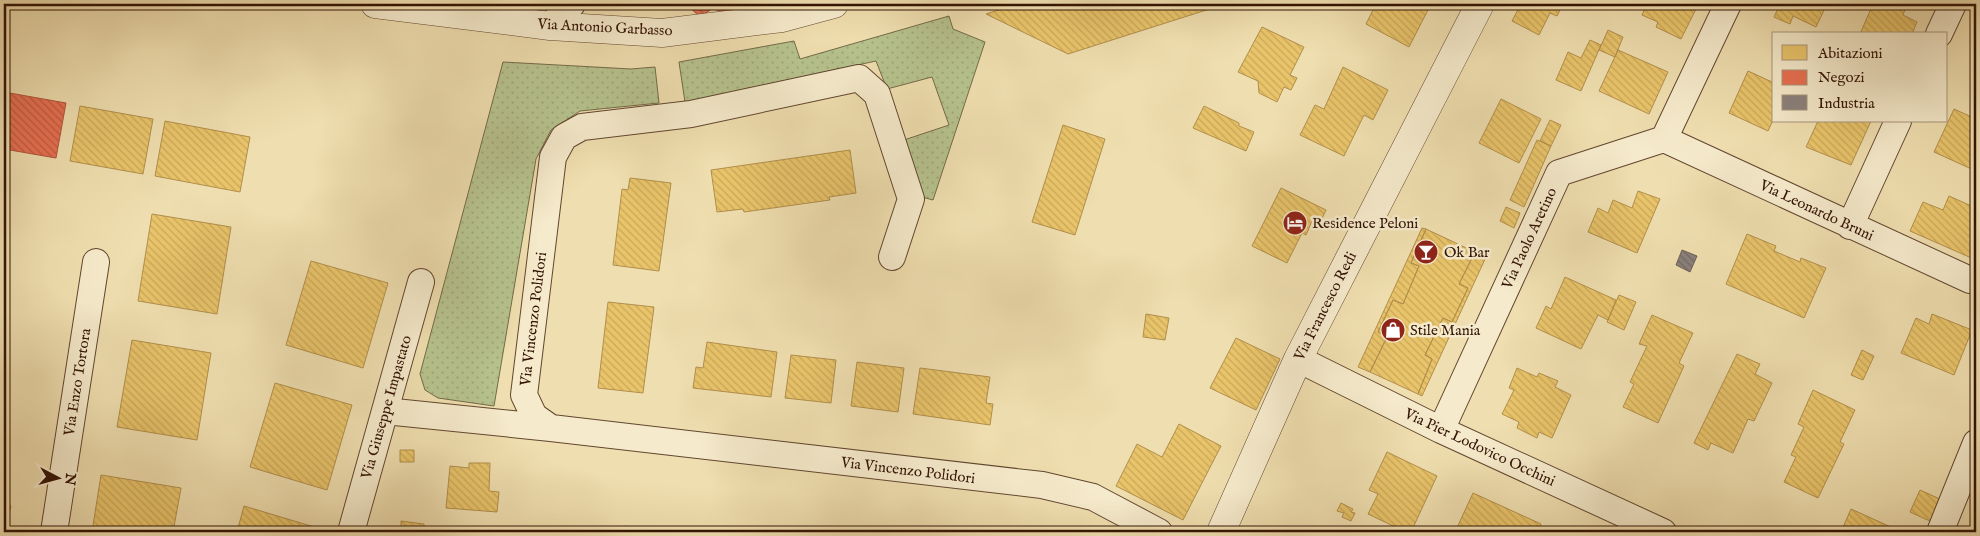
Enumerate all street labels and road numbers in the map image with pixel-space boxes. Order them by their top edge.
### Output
street label: Via Antonio Garbasso [536,14,673,41]
street label: Via Leonardo Bruni [1756,175,1877,245]
street label: Via Paolo Aretino [1497,184,1561,293]
street label: Via Francesco Redi [1289,249,1361,365]
street label: Via Vincenzo Polidori [516,251,551,388]
street label: Via Enzo Tortora [59,326,95,438]
street label: Via Giuseppe Impastato [357,333,416,482]
street label: Via Pier Lodovico Occhini [1400,404,1558,491]
street label: Via Vincenzo Polidori [839,453,976,488]

